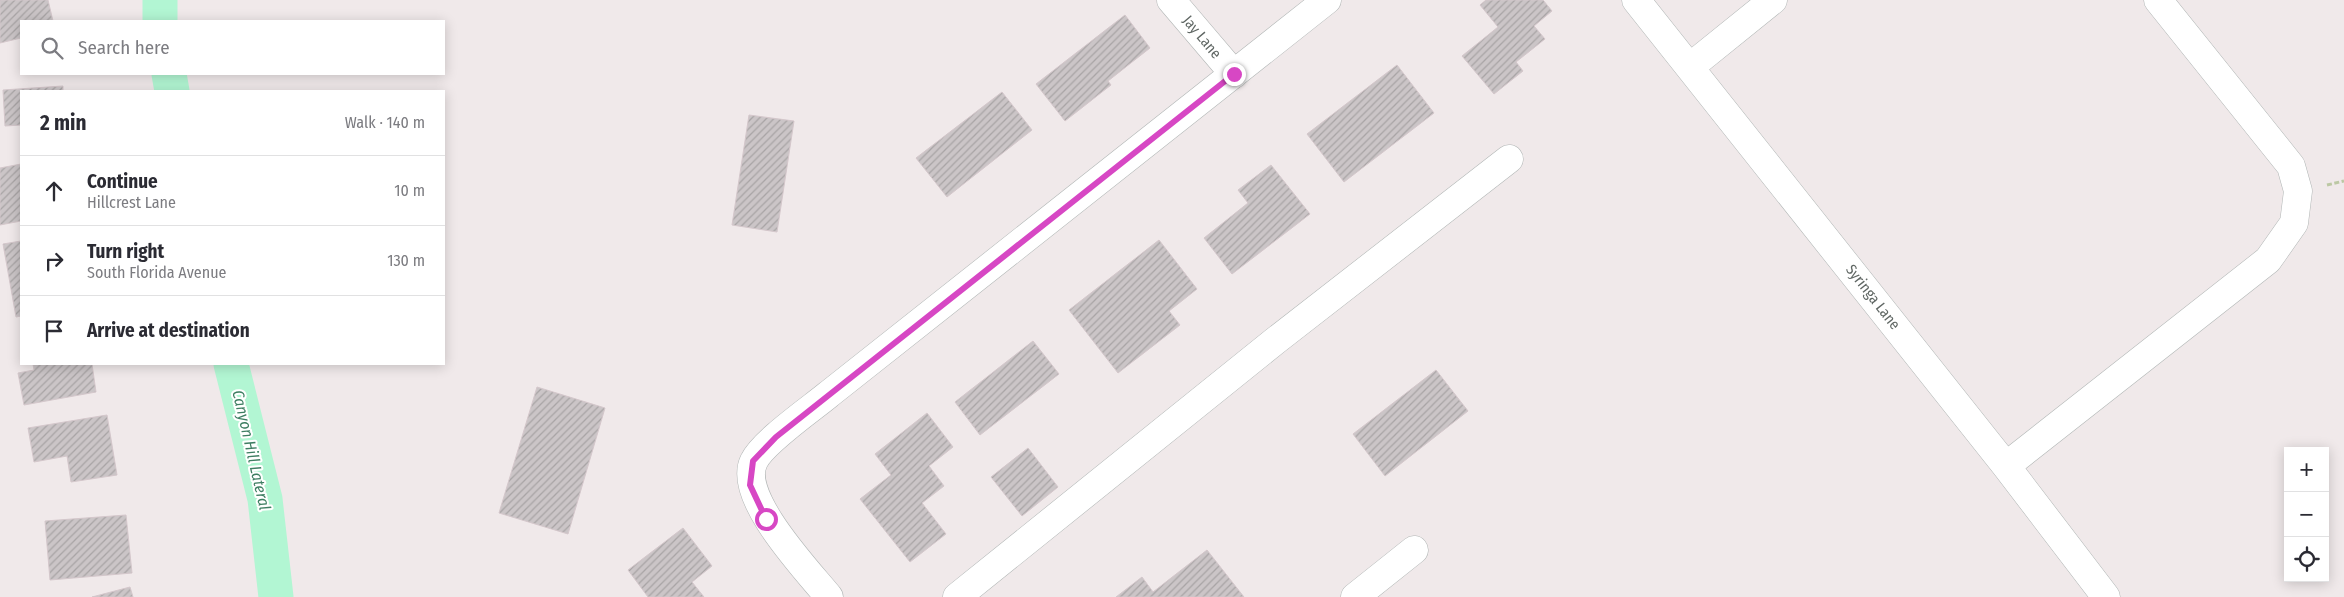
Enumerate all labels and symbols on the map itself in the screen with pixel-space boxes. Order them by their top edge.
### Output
street label: Jay Lane [1179,12,1225,62]
route end [1223,63,1246,86]
street label: Syringa Lane [1842,261,1904,333]
water label: Canyon Hill Lateral [228,388,275,512]
route start [755,508,778,531]

